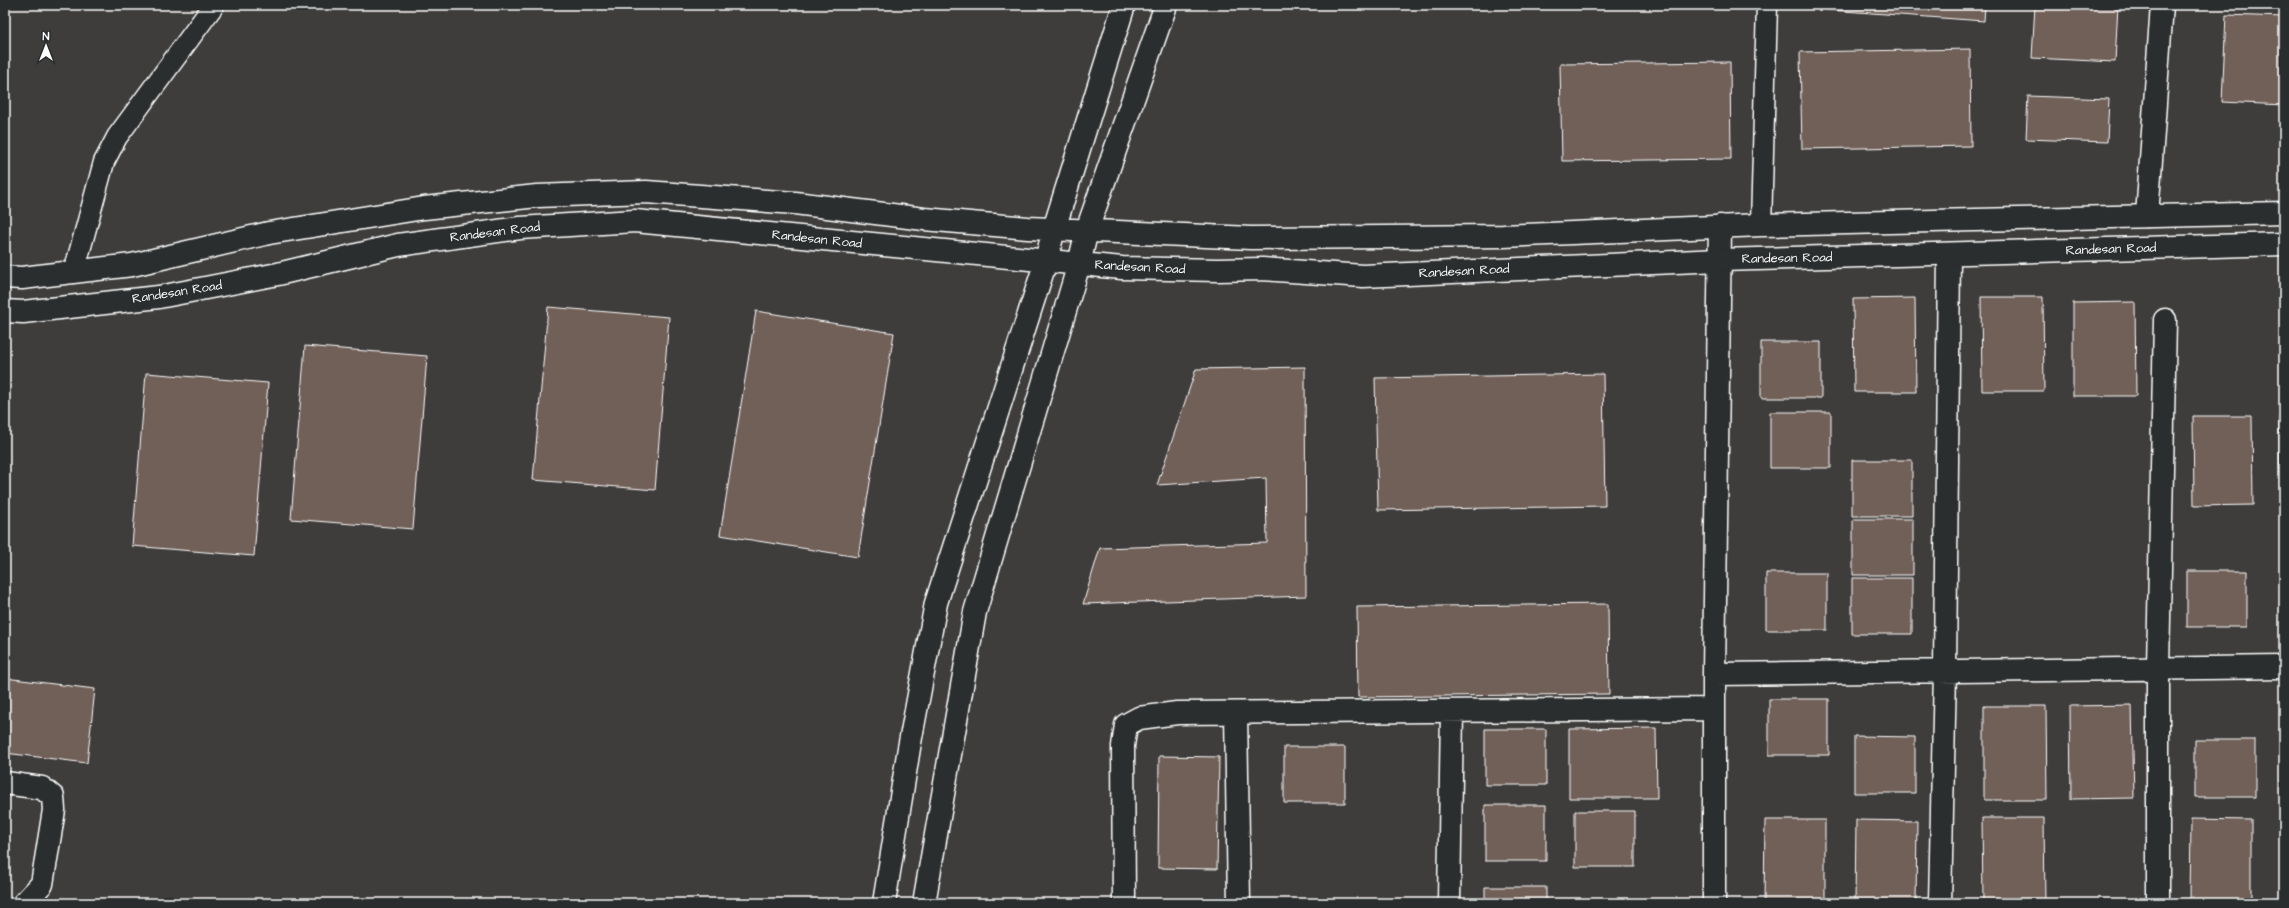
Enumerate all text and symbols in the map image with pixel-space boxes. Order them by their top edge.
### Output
north arrow [26,26,66,66]
text: N [43,29,50,44]
street label: Randesan Road [449,217,541,246]
street label: Randesan Road [771,225,863,253]
street label: Randesan Road [2065,238,2157,260]
street label: Randesan Road [1741,248,1833,268]
street label: Randesan Road [1094,256,1186,278]
street label: Randesan Road [1418,260,1510,282]
street label: Randesan Road [131,276,224,308]

